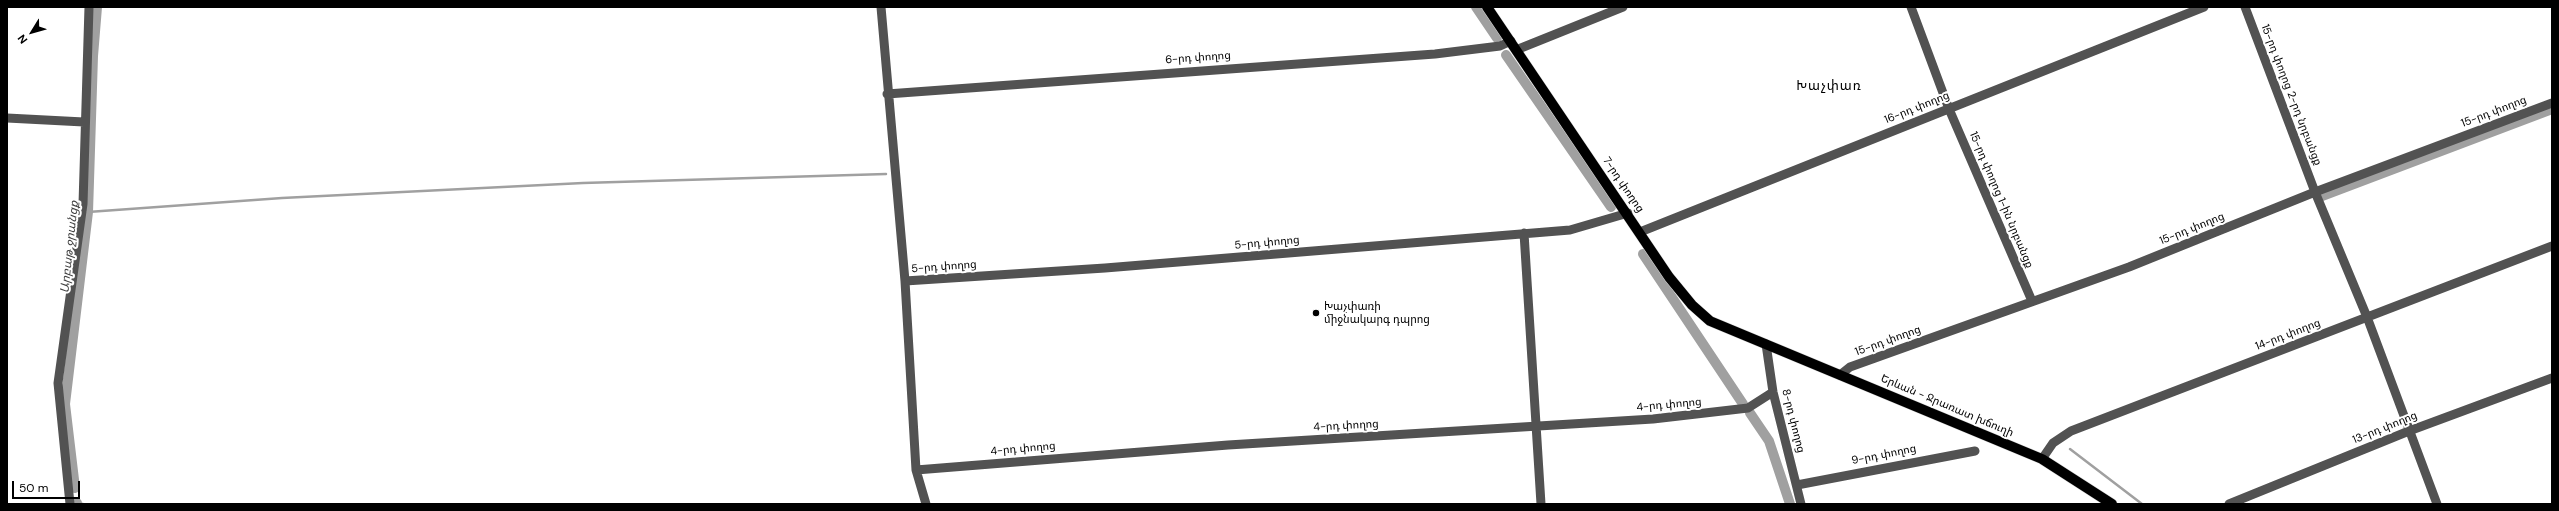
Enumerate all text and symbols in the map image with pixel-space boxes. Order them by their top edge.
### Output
north arrow [12,12,52,52]
street label: 15-րդ փողոց 2-րդ նրբանցք [2258,22,2324,168]
text: N [14,32,30,47]
street label: 6-րդ փողոց [1165,49,1231,67]
district label: Խաչփառ [1796,79,1862,95]
street label: 16-րդ փողոց [1882,89,1952,127]
street label: 15-րդ փողոց [2459,93,2529,131]
street label: 15-րդ փողոց 1-ին նրբանցք [1966,130,2036,270]
street label: 7-րդ փողոց [1600,155,1646,215]
water label: Արբաթ ջրանցք [58,200,82,294]
street label: 15-րդ փողոց [2158,210,2226,248]
street label: 5-րդ փողոց [1234,234,1300,252]
street label: 5-րդ փողոց [911,258,977,276]
place label: Խաչփառի միջնակարգ դպրոց [1324,300,1430,326]
marker: Խաչփառի միջնակարգ դպրոց [1311,308,1321,318]
street label: 14-րդ փողոց [2253,316,2323,354]
street label: 15-րդ փողոց [1853,323,1923,359]
street label: Երևան - Ջրառատ խճուղի [1878,372,2016,440]
street label: 8-րդ փողոց [1779,388,1807,454]
street label: 4-րդ փողոց [1636,396,1702,414]
street label: 13-րդ փողոց [2351,409,2419,447]
street label: 4-րդ փողոց [1313,418,1379,434]
street label: 4-րդ փողոց [990,440,1056,458]
street label: 9-րդ փողոց [1851,442,1917,468]
scale bar [14,473,82,499]
text: 50 m [19,480,48,496]

